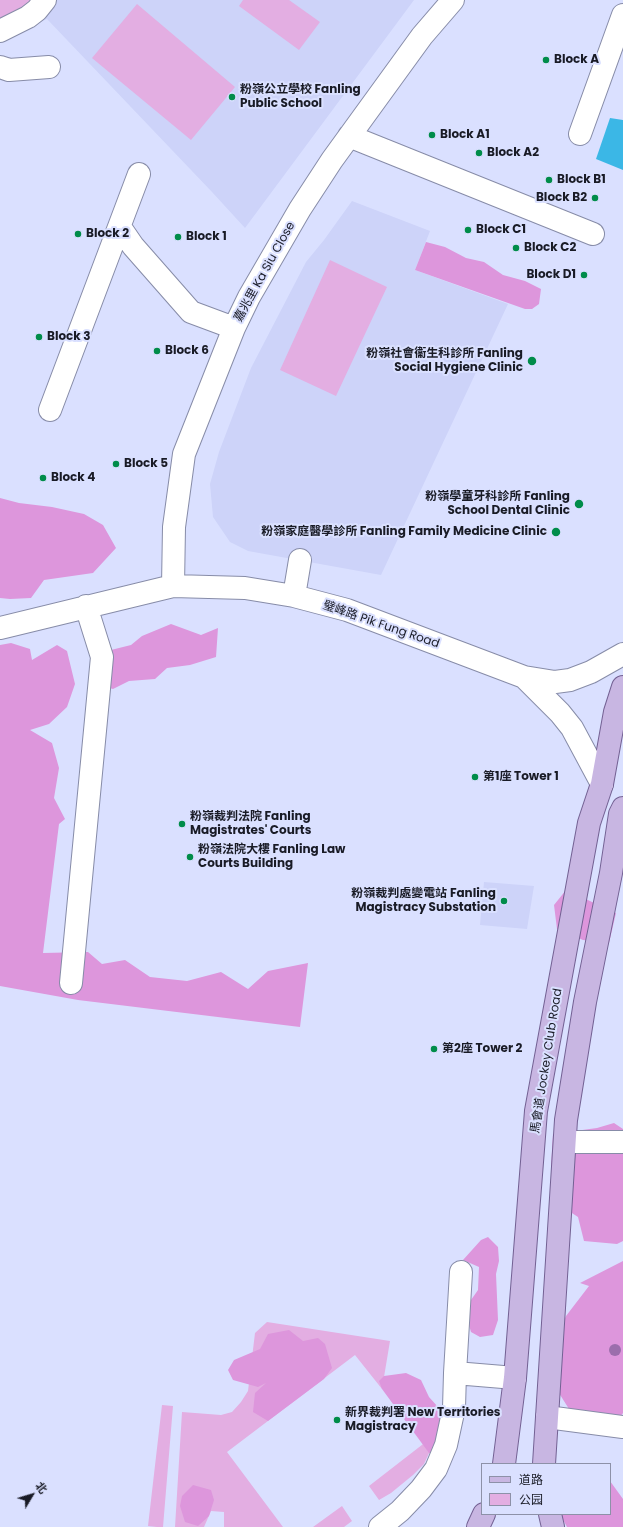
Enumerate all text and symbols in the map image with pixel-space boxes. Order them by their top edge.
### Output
place label: Block A [554,53,599,67]
marker: Block A [541,55,551,65]
place label: 粉嶺公立學校 Fanling Public School [240,83,361,111]
marker: 粉嶺公立學校 Fanling Public School [227,92,237,102]
place label: Block A1 [440,128,490,142]
marker: Block A1 [427,130,437,140]
place label: Block A2 [487,146,539,160]
marker: Block A2 [474,148,484,158]
place label: Block B1 [557,173,606,187]
marker: Block B1 [544,175,554,185]
place label: Block B2 [536,191,587,205]
marker: Block B2 [590,193,600,203]
street label: 嘉兆里 Ka Siu Close [232,219,298,325]
place label: Block C1 [476,223,526,237]
marker: Block C1 [463,225,473,235]
place label: Block 2 [86,227,129,241]
marker: Block 2 [73,229,83,239]
place label: Block 1 [186,230,227,244]
marker: Block 1 [173,232,183,242]
place label: Block C2 [524,241,576,255]
marker: Block C2 [511,243,521,253]
place label: Block D1 [526,268,576,282]
marker: Block D1 [579,270,589,280]
place label: Block 3 [47,330,91,344]
marker: Block 3 [34,332,44,342]
place label: Block 6 [165,344,209,358]
marker: Block 6 [152,346,162,356]
place label: 粉嶺社會衞生科診所 Fanling Social Hygiene Clinic [366,347,523,375]
marker: 粉嶺社會衞生科診所 Fanling Social Hygiene Clinic [526,355,538,367]
place label: Block 5 [124,457,168,471]
marker: Block 5 [111,459,121,469]
place label: Block 4 [51,471,95,485]
marker: Block 4 [38,473,48,483]
place label: 粉嶺學童牙科診所 Fanling School Dental Clinic [425,490,570,518]
marker: 粉嶺學童牙科診所 Fanling School Dental Clinic [573,498,585,510]
place label: 粉嶺家庭醫學診所 Fanling Family Medicine Clinic [261,525,547,539]
marker: 粉嶺家庭醫學診所 Fanling Family Medicine Clinic [550,526,562,538]
street label: 璧峰路 Pik Fung Road [321,598,441,652]
place label: 第1座 Tower 1 [483,770,559,784]
marker: 第1座 Tower 1 [470,772,480,782]
place label: 粉嶺裁判法院 Fanling Magistrates' Courts [190,810,311,838]
marker: 粉嶺裁判法院 Fanling Magistrates' Courts [177,819,187,829]
place label: 粉嶺法院大樓 Fanling Law Courts Building [198,843,345,871]
marker: 粉嶺法院大樓 Fanling Law Courts Building [185,852,195,862]
place label: 粉嶺裁判處變電站 Fanling Magistracy Substation [351,887,496,915]
marker: 粉嶺裁判處變電站 Fanling Magistracy Substation [499,896,509,906]
street label: 馬會道 Jockey Club Road [528,988,566,1134]
place label: 第2座 Tower 2 [442,1042,522,1056]
marker: 第2座 Tower 2 [429,1044,439,1054]
place label: 新界裁判署 New Territories Magistracy [345,1406,500,1434]
marker: 新界裁判署 New Territories Magistracy [332,1415,342,1425]
legend [481,1463,611,1515]
text: 道路 [519,1471,543,1488]
north arrow [12,1475,52,1515]
text: 北 [32,1478,51,1497]
text: 公园 [519,1491,543,1508]

